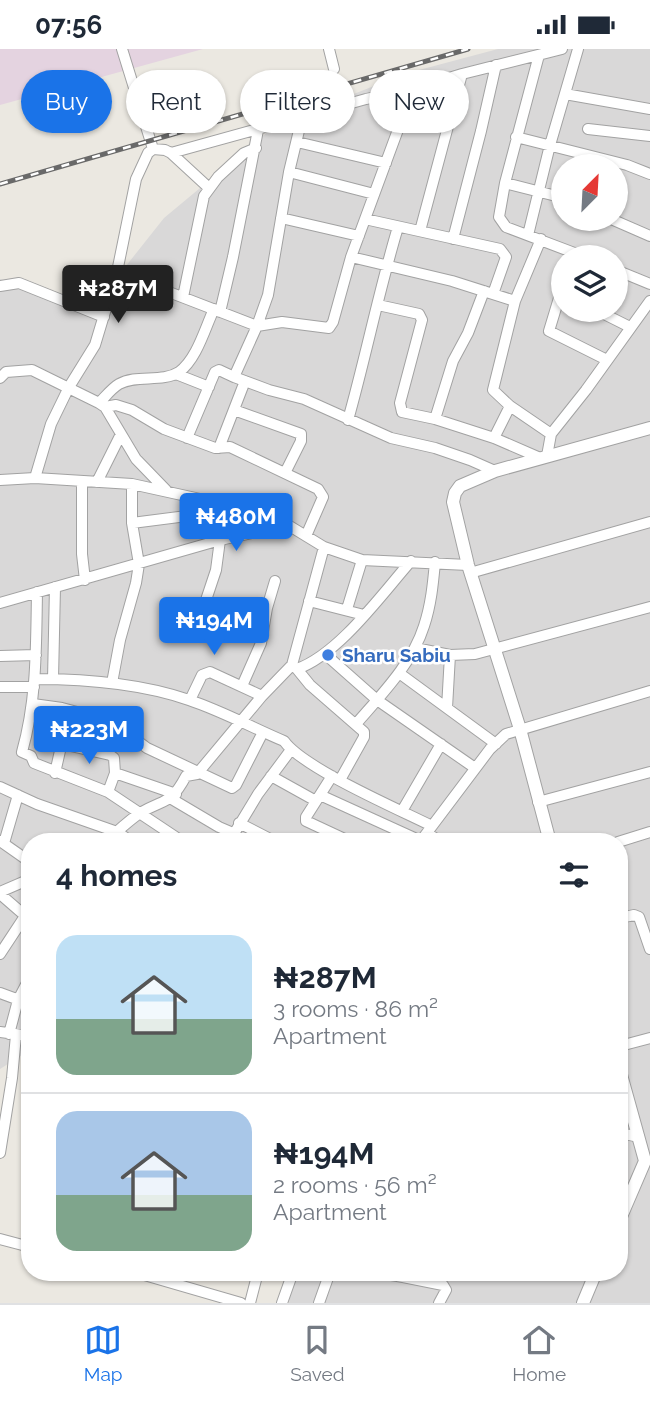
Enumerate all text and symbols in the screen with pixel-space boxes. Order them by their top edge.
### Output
text: 07:56 [35,10,102,40]
chip: Buy [21,70,112,133]
chip: Rent [126,70,226,133]
chip: Filters [240,70,355,133]
chip: New [369,70,469,133]
north arrow [551,154,628,231]
map controls [551,154,628,322]
button: layers [551,245,628,322]
pin: ₦287M [69,265,167,325]
text: ₦287M [78,274,158,301]
pin: ₦480M [187,493,285,553]
text: ₦480M [196,502,276,529]
pin: ₦194M [165,597,263,657]
text: ₦194M [175,606,253,633]
place label: Sharu Sabiu [342,644,451,666]
marker: Sharu Sabiu [320,647,336,663]
pin: ₦223M [40,707,138,766]
text: ₦223M [50,715,128,742]
icon: filters [555,856,593,894]
text: 4 homes [56,858,177,893]
text: ₦287M [273,960,377,995]
icon: home [112,963,196,1047]
text: 3 rooms · 86 m² [273,995,438,1022]
text: Apartment [273,1022,387,1049]
text: ₦194M [273,1136,374,1171]
icon: home [112,1139,196,1223]
text: 2 rooms · 56 m² [273,1171,437,1198]
text: Apartment [273,1198,387,1225]
tab: Map [84,1321,123,1385]
tab: Saved [290,1321,345,1385]
tab: Home [512,1321,566,1385]

